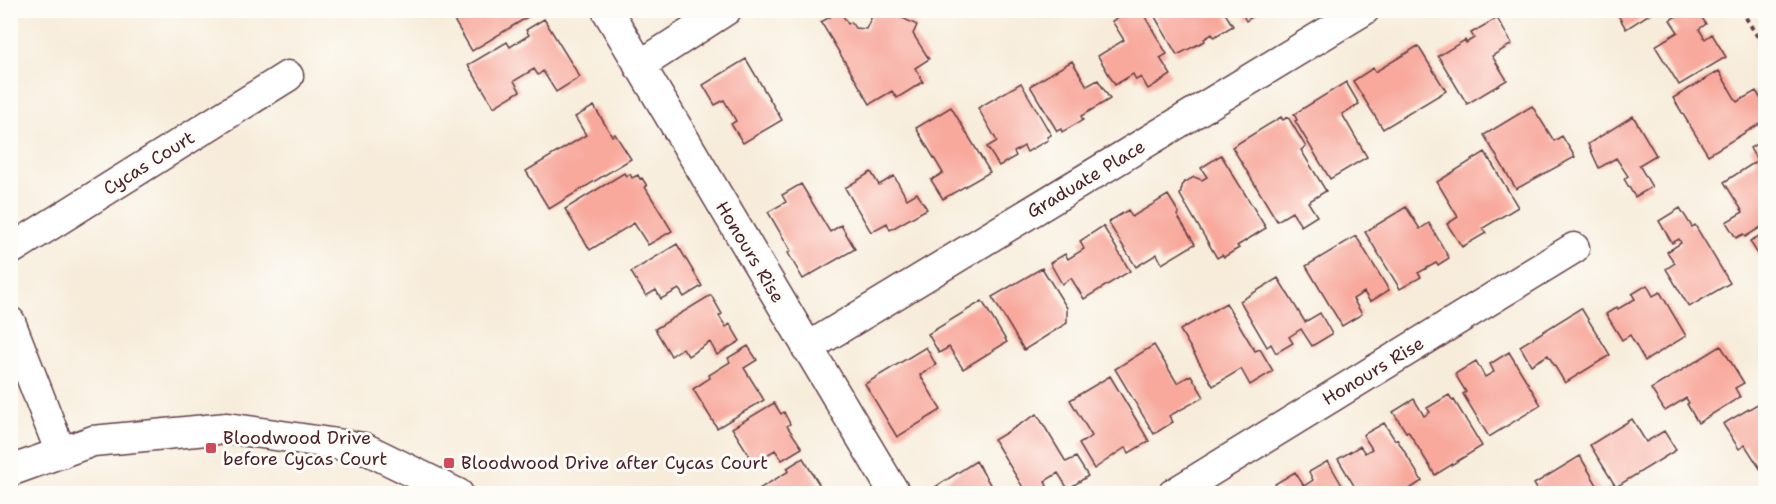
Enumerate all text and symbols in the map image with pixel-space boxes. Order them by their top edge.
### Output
street label: Cycas Court [99,125,199,201]
street label: Graduate Place [1022,134,1150,224]
street label: Honours Rise [710,197,790,307]
street label: Honours Rise [1318,331,1428,411]
place label: Bloodwood Drive before Cycas Court [223,426,387,471]
marker: Bloodwood Drive before Cycas Court [204,441,218,455]
place label: Bloodwood Drive after Cycas Court [461,451,768,475]
marker: Bloodwood Drive after Cycas Court [442,456,456,470]

